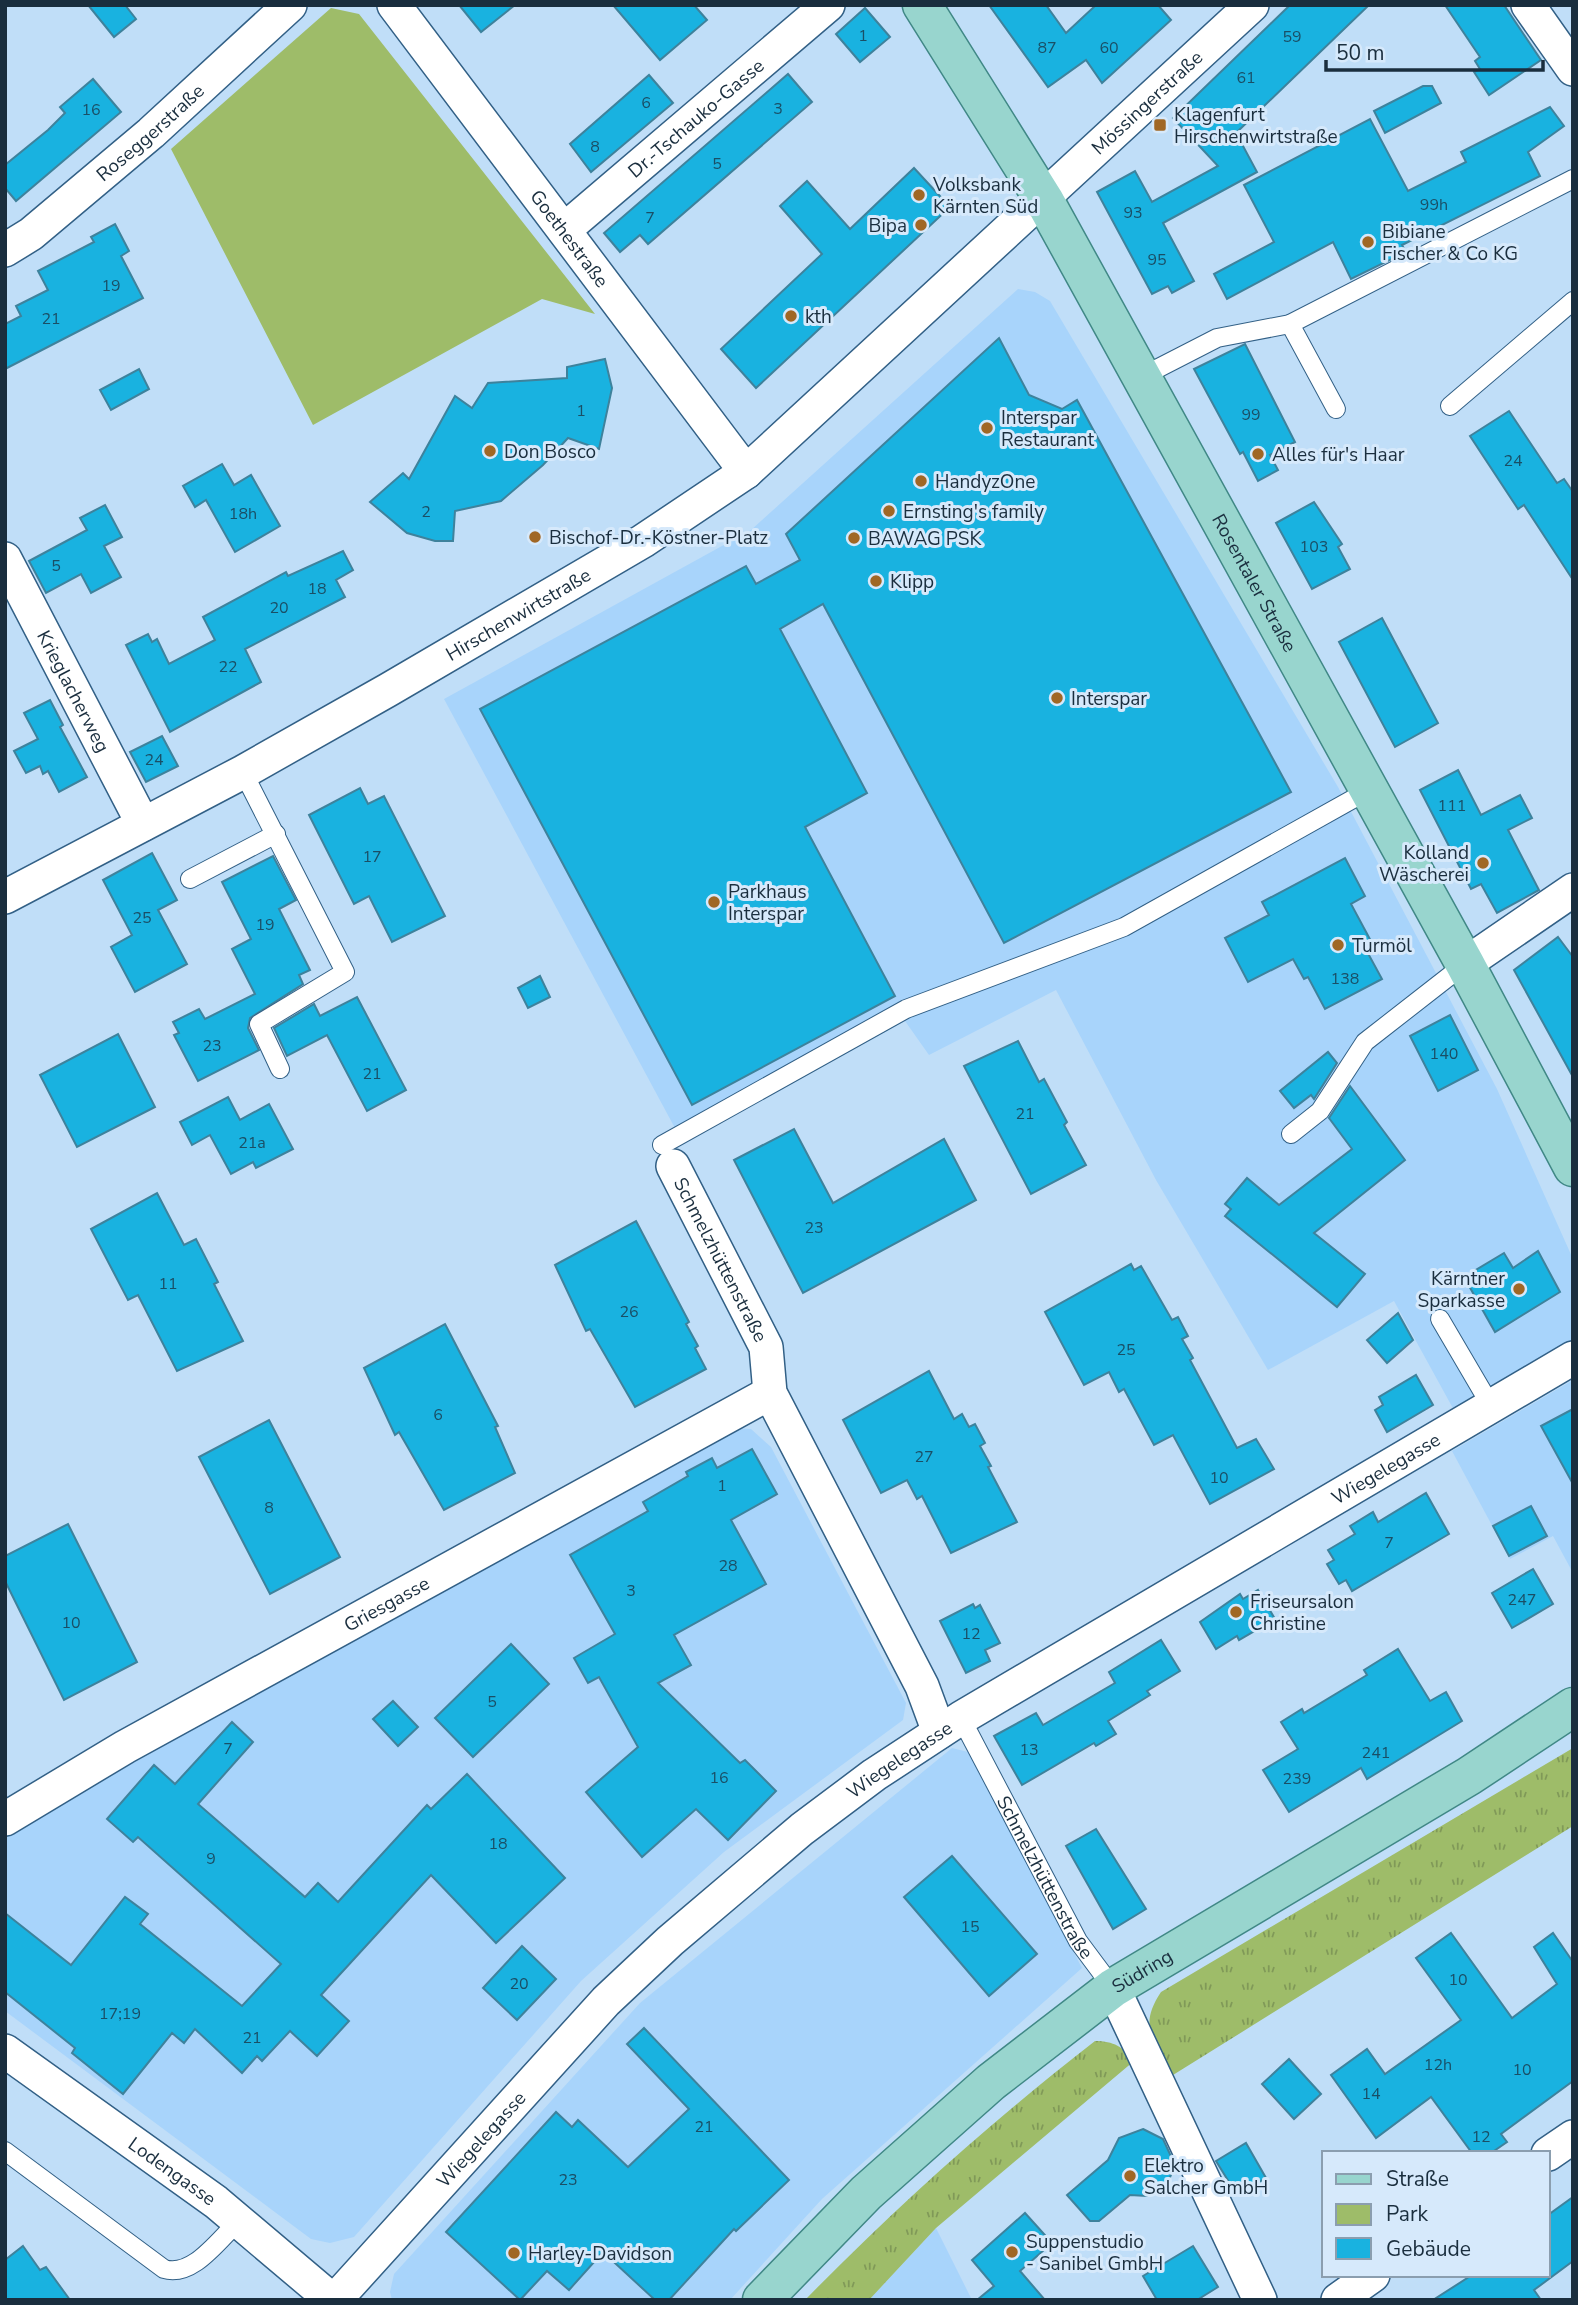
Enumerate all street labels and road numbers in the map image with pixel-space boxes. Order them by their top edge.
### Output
street label: Mössingerstraße [1086,45,1209,161]
street label: Dr.-Tschauko-Gasse [623,53,770,184]
street label: Roseggerstraße [91,78,210,188]
street label: Goethestraße [524,185,614,293]
street label: Rosentaler Straße [1205,509,1303,657]
street label: Hirschenwirtstraße [441,562,596,667]
street label: Krieglacherweg [30,626,115,757]
street label: Schmelzhüttenstraße [667,1173,773,1347]
street label: Wiegelegasse [1327,1427,1445,1511]
street label: Griesgasse [339,1570,434,1638]
street label: Wiegelegasse [842,1715,957,1805]
street label: Schmelzhüttenstraße [990,1791,1099,1965]
street label: Südring [1107,1943,1178,2000]
street label: Wiegelegasse [431,2086,532,2194]
street label: Lodengasse [123,2131,221,2212]

